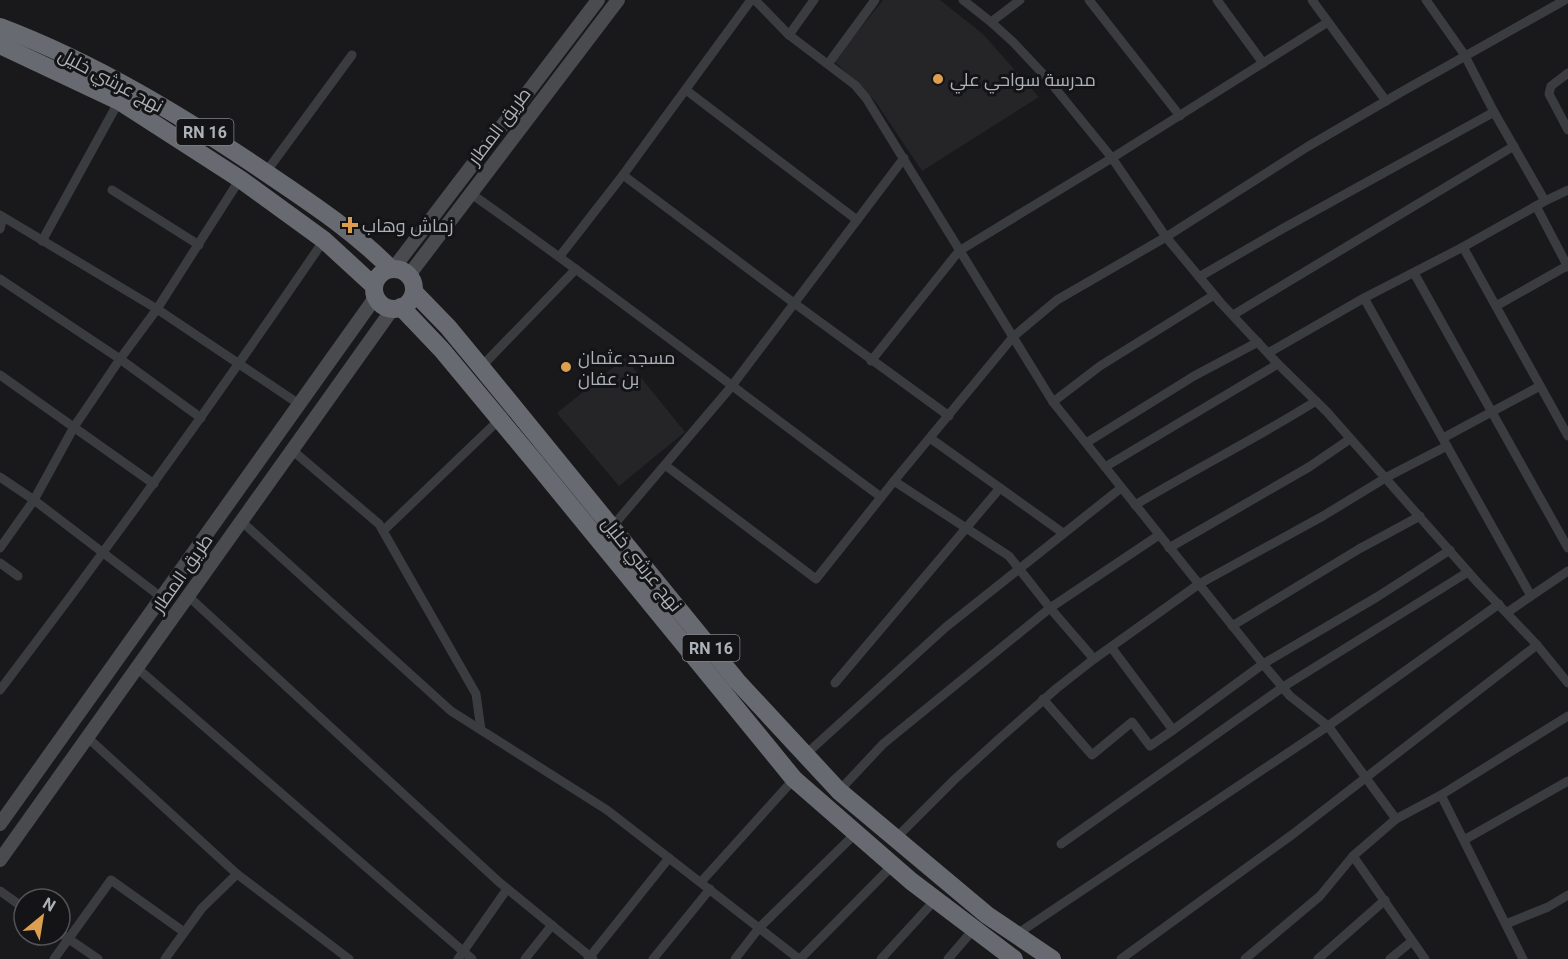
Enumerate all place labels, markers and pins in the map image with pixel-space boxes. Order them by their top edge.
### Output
place label: مدرسة سواحي علي [950,69,1096,94]
marker: مدرسة سواحي علي [931,72,945,86]
place label: زماش وهاب [362,215,454,237]
marker: زماش وهاب [343,218,357,232]
place label: مسجد عثمان بن عفان [578,347,675,390]
marker: مسجد عثمان بن عفان [559,360,573,374]

